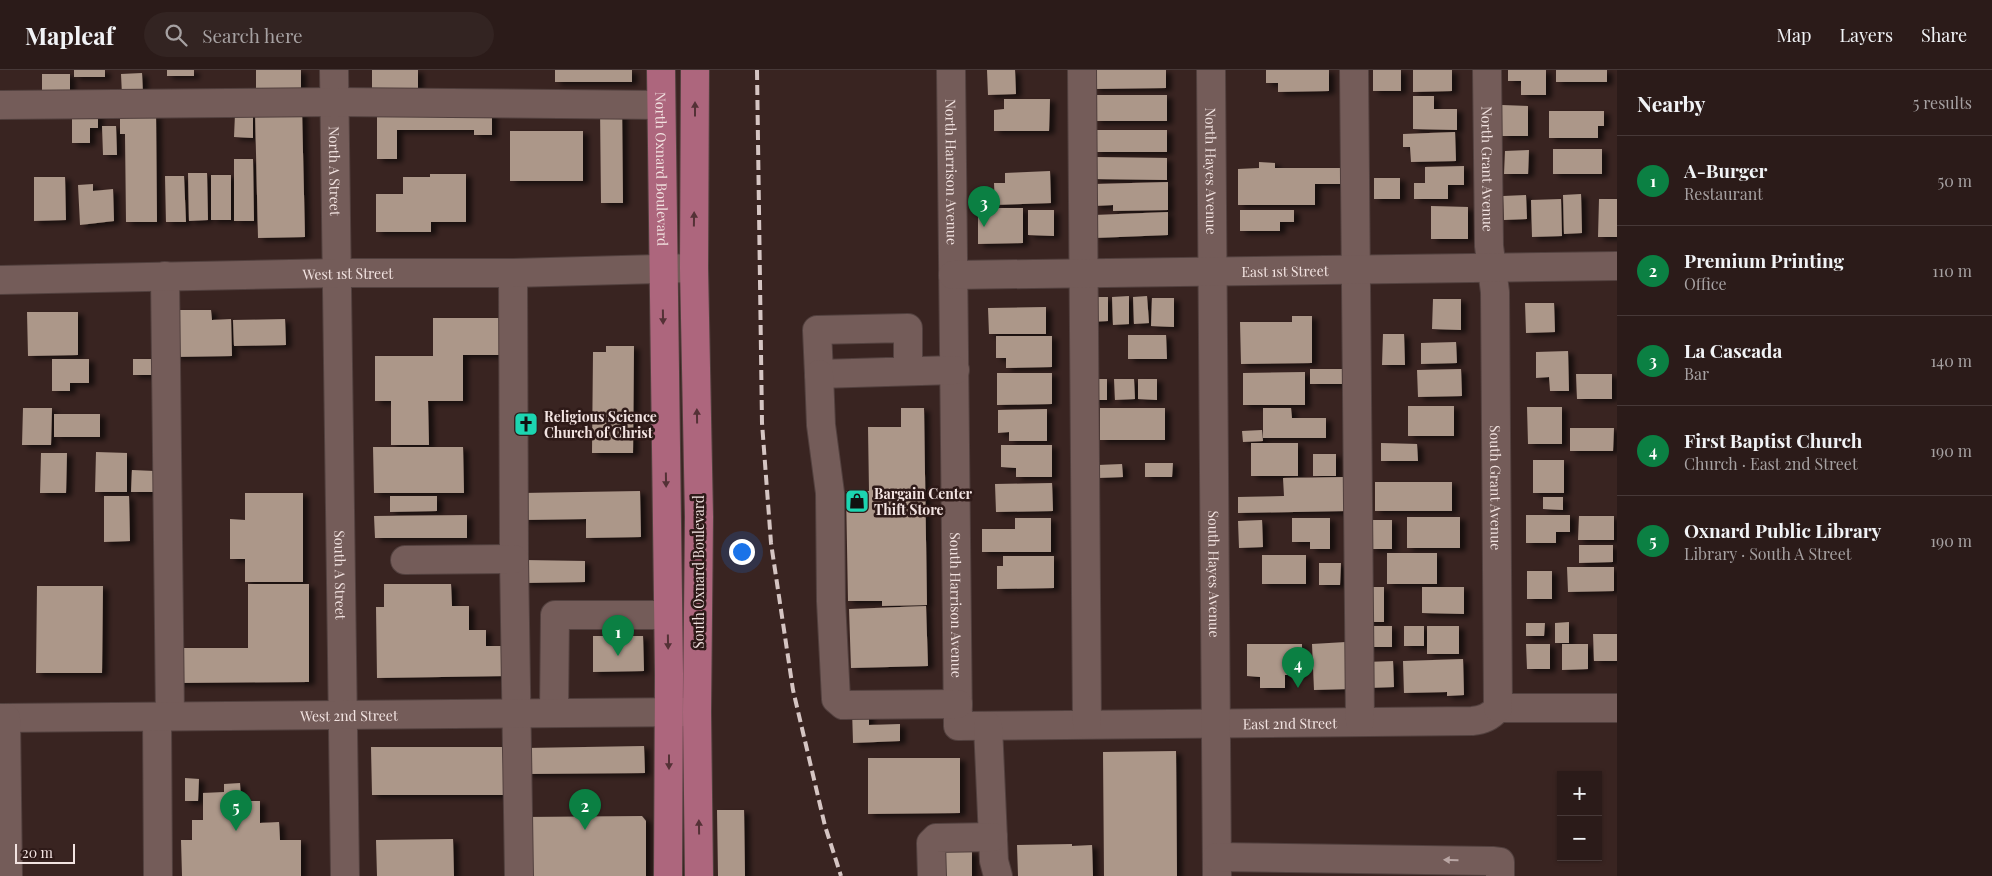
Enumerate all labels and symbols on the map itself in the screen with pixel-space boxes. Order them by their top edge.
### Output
street label: North Oxnard Boulevard [652,92,673,246]
street label: North Harrison Avenue [942,99,962,245]
one-way arrow [691,101,699,117]
street label: North Grant Avenue [1478,106,1498,232]
street label: North Hayes Avenue [1202,107,1222,235]
street label: North A Street [325,126,346,217]
pin: 3 [968,186,1000,227]
one-way arrow [691,211,699,227]
street label: East 1st Street [1241,260,1330,281]
street label: West 1st Street [301,264,394,283]
one-way arrow [660,309,668,325]
place label: Religious Science Church of Christ [544,407,657,442]
one-way arrow [693,408,701,424]
church icon: Religious Science Church of Christ [513,411,539,437]
street label: South Grant Avenue [1486,425,1506,550]
one-way arrow [662,472,670,488]
place label: Bargain Center Thift Store [874,484,973,519]
shop icon: Bargain Center Thift Store [844,488,870,514]
street label: South Oxnard Boulevard [689,495,708,649]
street label: South Hayes Avenue [1205,510,1225,638]
street label: South A Street [331,530,351,621]
street label: South Harrison Avenue [946,532,967,678]
your location [729,539,755,565]
pin: 1 [602,615,634,656]
one-way arrow [665,634,673,650]
pin: 4 [1282,647,1314,688]
street label: West 2nd Street [299,705,399,725]
street label: East 2nd Street [1243,713,1338,733]
one-way arrow [665,754,673,770]
pin: 2 [569,789,601,830]
pin: 5 [220,790,252,831]
one-way arrow [695,819,703,835]
scale bar [15,841,75,864]
one-way arrow [1443,856,1459,864]

